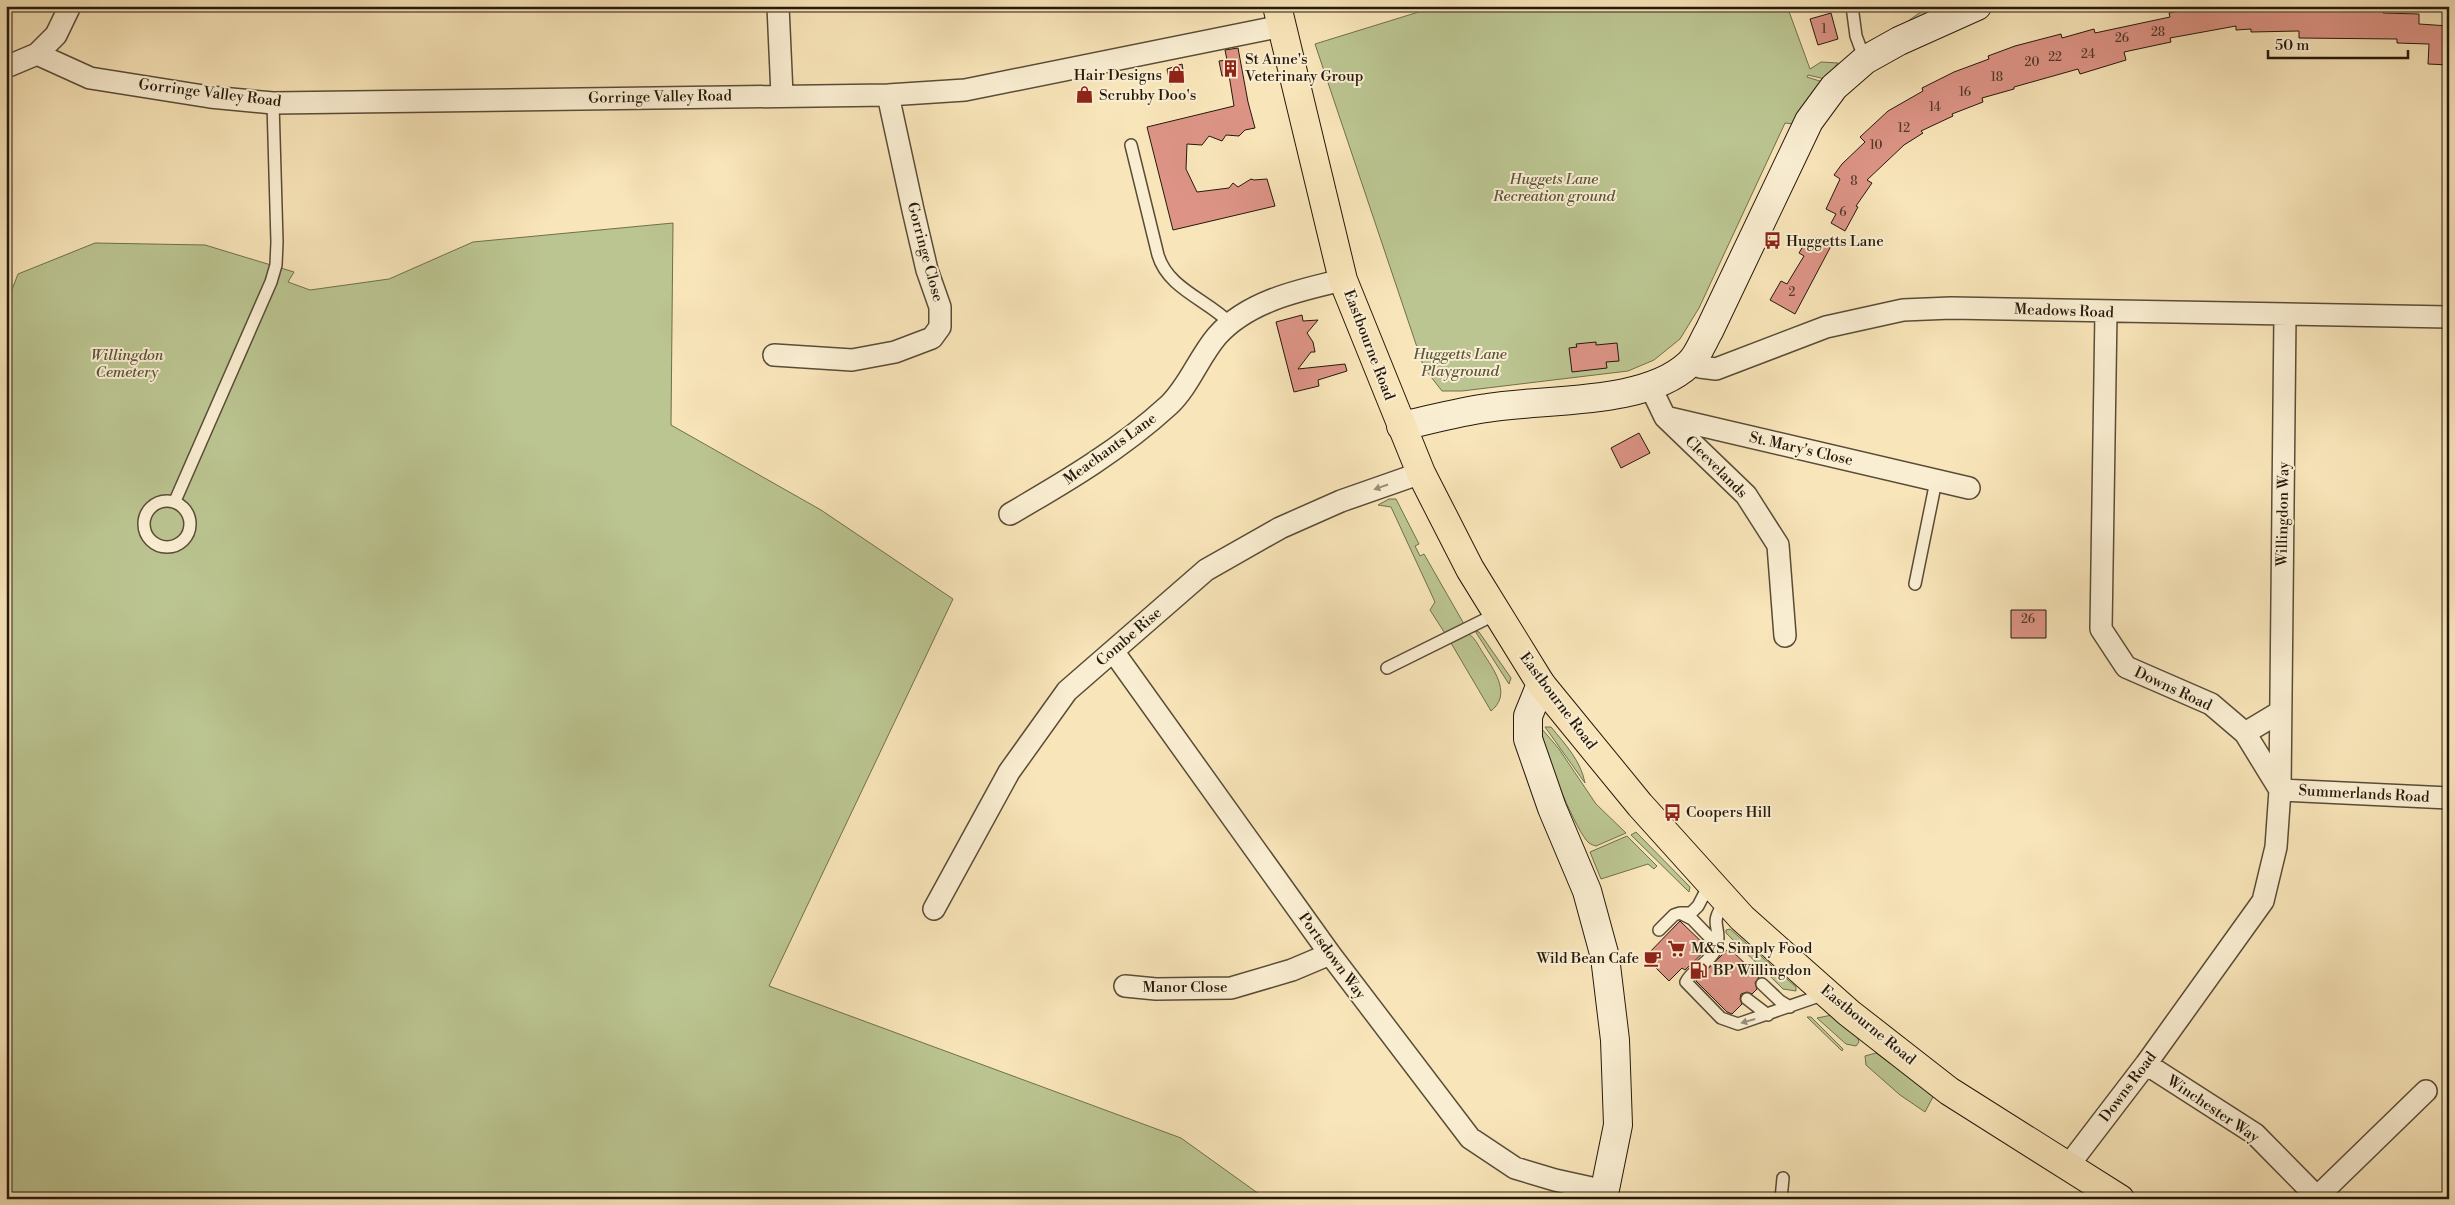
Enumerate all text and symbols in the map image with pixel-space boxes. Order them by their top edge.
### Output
house number: 1 [1821,22,1827,37]
house number: 28 [2151,25,2165,40]
scale bar [2268,28,2408,60]
house number: 26 [2115,31,2129,46]
text: 50 m [2275,36,2309,55]
house number: 24 [2081,47,2095,62]
place label: St Anne's Veterinary Group [1244,50,1363,86]
house number: 22 [2048,50,2062,65]
house number: 20 [2025,55,2039,70]
building icon: St Anne's Veterinary Group [1221,58,1241,78]
shop icon: Hair Designs [1166,65,1186,85]
place label: Hair Designs [1074,66,1162,85]
house number: 18 [1991,70,2003,85]
street label: Gorringe Valley Road [137,75,283,111]
shop icon: Scrubby Doo's [1075,85,1095,105]
house number: 16 [1959,85,1971,100]
street label: Gorringe Valley Road [588,86,733,108]
place label: Scrubby Doo's [1099,86,1196,105]
house number: 14 [1929,100,1941,115]
house number: 12 [1898,121,1910,136]
house number: 10 [1870,138,1882,153]
park label: Huggets Lane Recreation ground [1492,170,1616,206]
house number: 8 [1850,174,1858,189]
street label: Gorringe Close [903,200,947,304]
house number: 6 [1839,205,1847,220]
bus stop icon: Huggetts Lane [1762,231,1782,251]
place label: Huggetts Lane [1786,232,1884,251]
house number: 2 [1789,285,1796,300]
street label: Eastbourne Road [1339,287,1399,403]
street label: Meadows Road [2014,300,2115,322]
park label: Huggetts Lane Playground [1412,345,1507,381]
park label: Willingdon Cemetery [91,346,164,382]
street label: Meachants Lane [1060,409,1160,489]
street label: St. Mary's Close [1747,428,1855,470]
street label: Cleevelands [1681,432,1751,502]
street label: Willingdon Way [2273,461,2293,568]
one-way arrow [1373,483,1388,491]
street label: Combe Rise [1092,603,1166,671]
house number: 26 [2021,612,2035,627]
street label: Eastbourne Road [1515,649,1601,754]
street label: Downs Road [2131,663,2215,715]
street label: Summerlands Road [2298,781,2430,807]
bus stop icon: Coopers Hill [1662,802,1682,822]
place label: Coopers Hill [1686,803,1772,822]
street label: Portsdown Way [1294,909,1370,1004]
supermarket icon: M&S Simply Food [1667,938,1687,958]
place label: M&S Simply Food [1691,939,1813,958]
cafe icon: Wild Bean Cafe [1643,948,1663,968]
place label: Wild Bean Cafe [1536,949,1639,968]
fuel station icon: BP Willingdon [1689,960,1709,980]
place label: BP Willingdon [1712,961,1811,980]
street label: Manor Close [1142,978,1228,997]
street label: Eastbourne Road [1817,981,1920,1069]
one-way arrow [1741,1018,1756,1026]
street label: Downs Road [2095,1048,2161,1126]
street label: Winchester Way [2162,1071,2263,1147]

